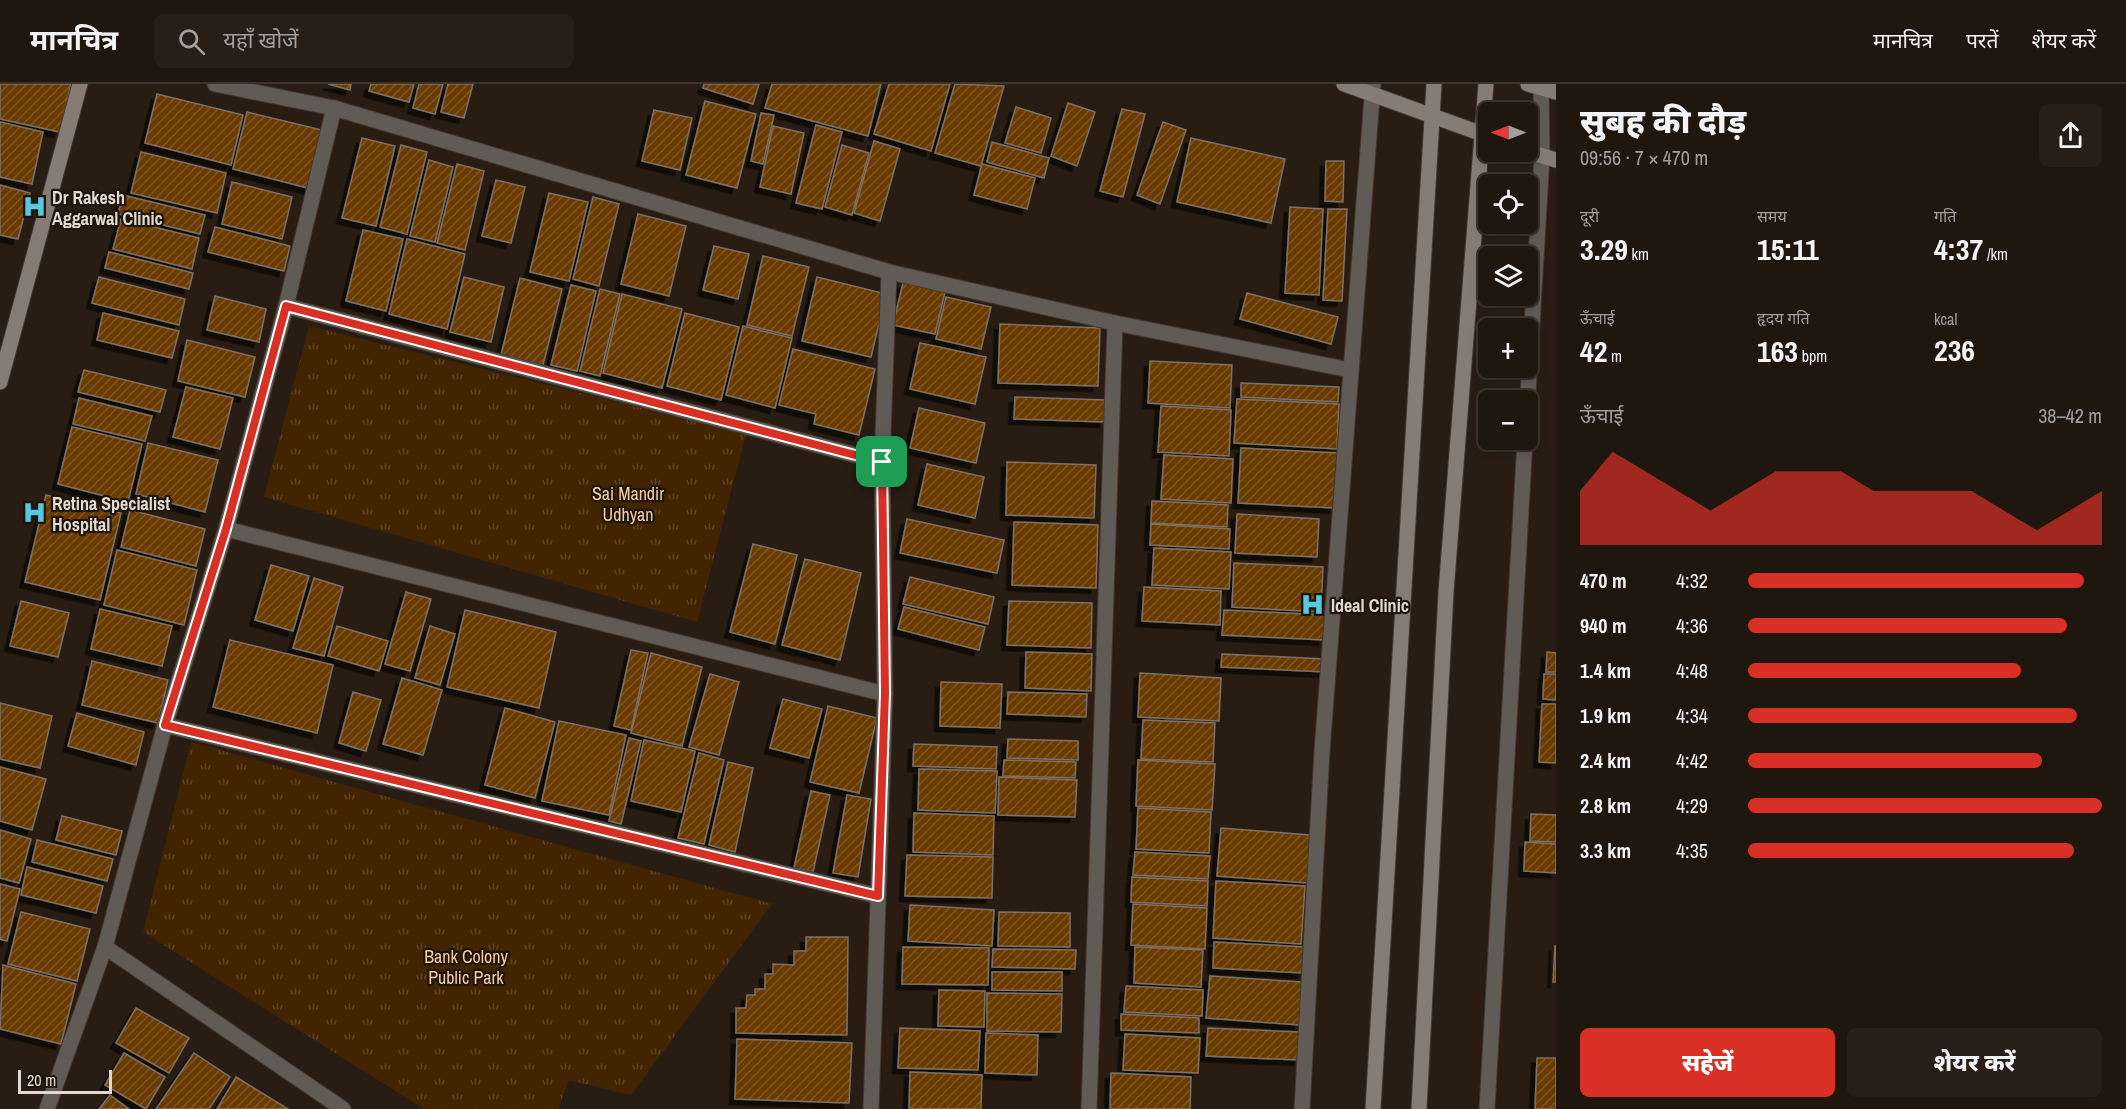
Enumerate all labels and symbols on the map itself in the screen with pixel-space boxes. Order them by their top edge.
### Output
north arrow [1478,102,1538,162]
place label: Dr Rakesh Aggarwal Clinic [52,185,163,231]
hospital icon: Dr Rakesh Aggarwal Clinic [21,194,47,220]
pin [856,436,907,487]
park label: Sai Mandir Udhyan [592,481,664,527]
place label: Retina Specialist Hospital [52,491,170,537]
hospital icon: Retina Specialist Hospital [21,500,47,526]
hospital icon: Ideal Clinic [1300,592,1326,618]
place label: Ideal Clinic [1331,593,1409,618]
park label: Bank Colony Public Park [424,944,508,990]
scale bar [18,1067,112,1094]

